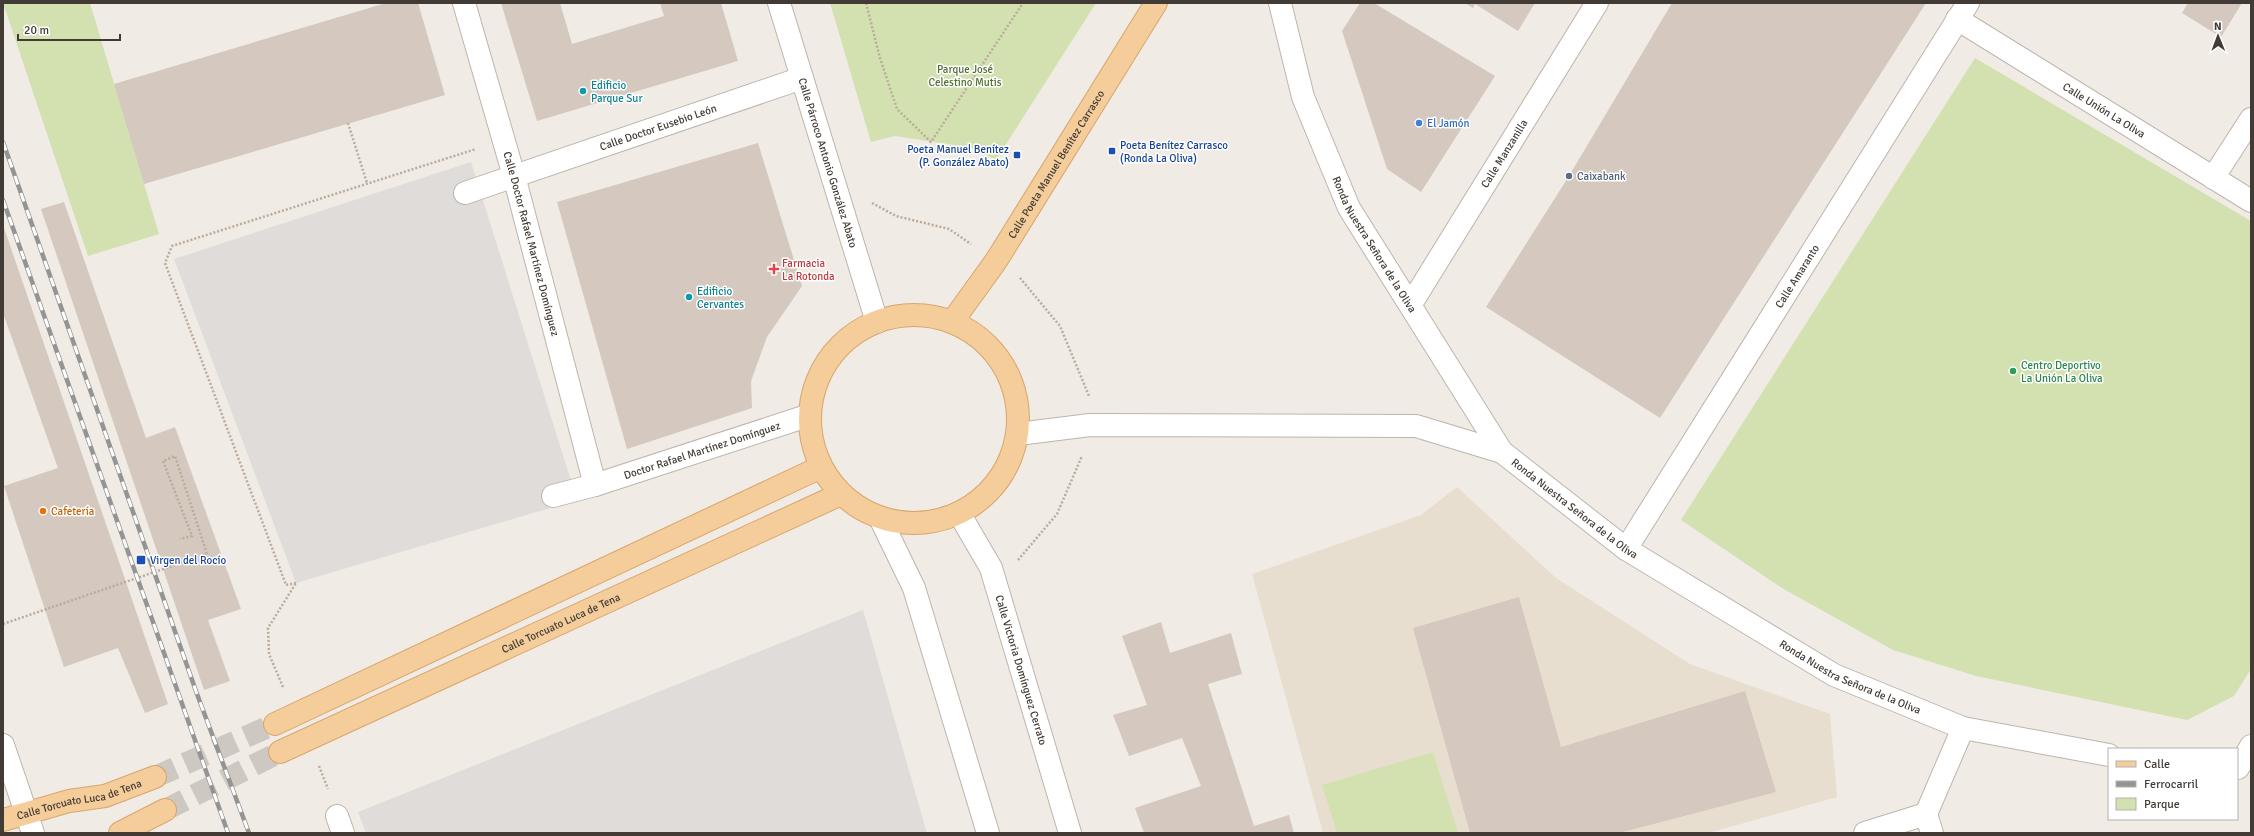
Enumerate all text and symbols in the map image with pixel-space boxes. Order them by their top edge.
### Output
scale bar [18,16,120,42]
north arrow [2198,16,2238,56]
text: N [2214,20,2222,33]
text: 20 m [24,23,49,38]
park label: Parque José Celestino Mutis [928,63,1002,89]
street label: Calle Párroco Antonio González Abato [796,76,860,249]
place label: Edificio Parque Sur [591,79,642,105]
street label: Calle Unión La Oliva [2061,80,2148,141]
marker: Edificio Parque Sur [578,86,588,96]
street label: Calle Poeta Manuel Benítez Carrasco [1005,87,1107,241]
street label: Calle Doctor Eusebio León [598,101,718,153]
street label: Calle Manzanilla [1478,116,1530,190]
place label: El Jamón [1427,117,1470,130]
marker: El Jamón [1414,118,1424,128]
place label: Poeta Benítez Carrasco (Ronda La Oliva) [1120,139,1228,165]
place label: Poeta Manuel Benítez (P. González Abato) [907,143,1009,169]
marker: Poeta Benítez Carrasco (Ronda La Oliva) [1107,146,1117,156]
street label: Calle Doctor Rafael Martínez Domínguez [501,150,562,337]
marker: Poeta Manuel Benítez (P. González Abato) [1012,150,1022,160]
place label: Caixabank [1577,170,1626,183]
marker: Caixabank [1564,171,1574,181]
street label: Ronda Nuestra Señora de la Oliva [1330,174,1420,315]
street label: Calle Amaranto [1772,242,1822,310]
place label: Farmacia La Rotonda [782,257,835,283]
marker: Farmacia La Rotonda [769,264,779,274]
place label: Edificio Cervantes [697,285,744,311]
marker: Edificio Cervantes [684,292,694,302]
place label: Centro Deportivo La Unión La Oliva [2021,359,2103,385]
marker: Centro Deportivo La Unión La Oliva [2008,366,2018,376]
street label: Doctor Rafael Martínez Domínguez [622,419,782,482]
street label: Ronda Nuestra Señora de la Oliva [1509,456,1641,561]
place label: Cafetería [51,505,95,518]
marker: Cafetería [38,506,48,516]
marker: Virgen del Rocío [135,554,147,566]
place label: Virgen del Rocío [150,554,226,567]
street label: Calle Torcuato Luca de Tena [499,590,622,656]
street label: Calle Victoria Domínguez Cerrato [993,593,1050,747]
street label: Ronda Nuestra Señora de la Oliva [1777,637,1923,717]
legend [2108,748,2238,820]
text: Calle [2144,757,2170,772]
street label: Calle Torcuato Luca de Tena [15,776,144,822]
text: Ferrocarril [2144,777,2199,792]
text: Parque [2144,797,2180,812]

